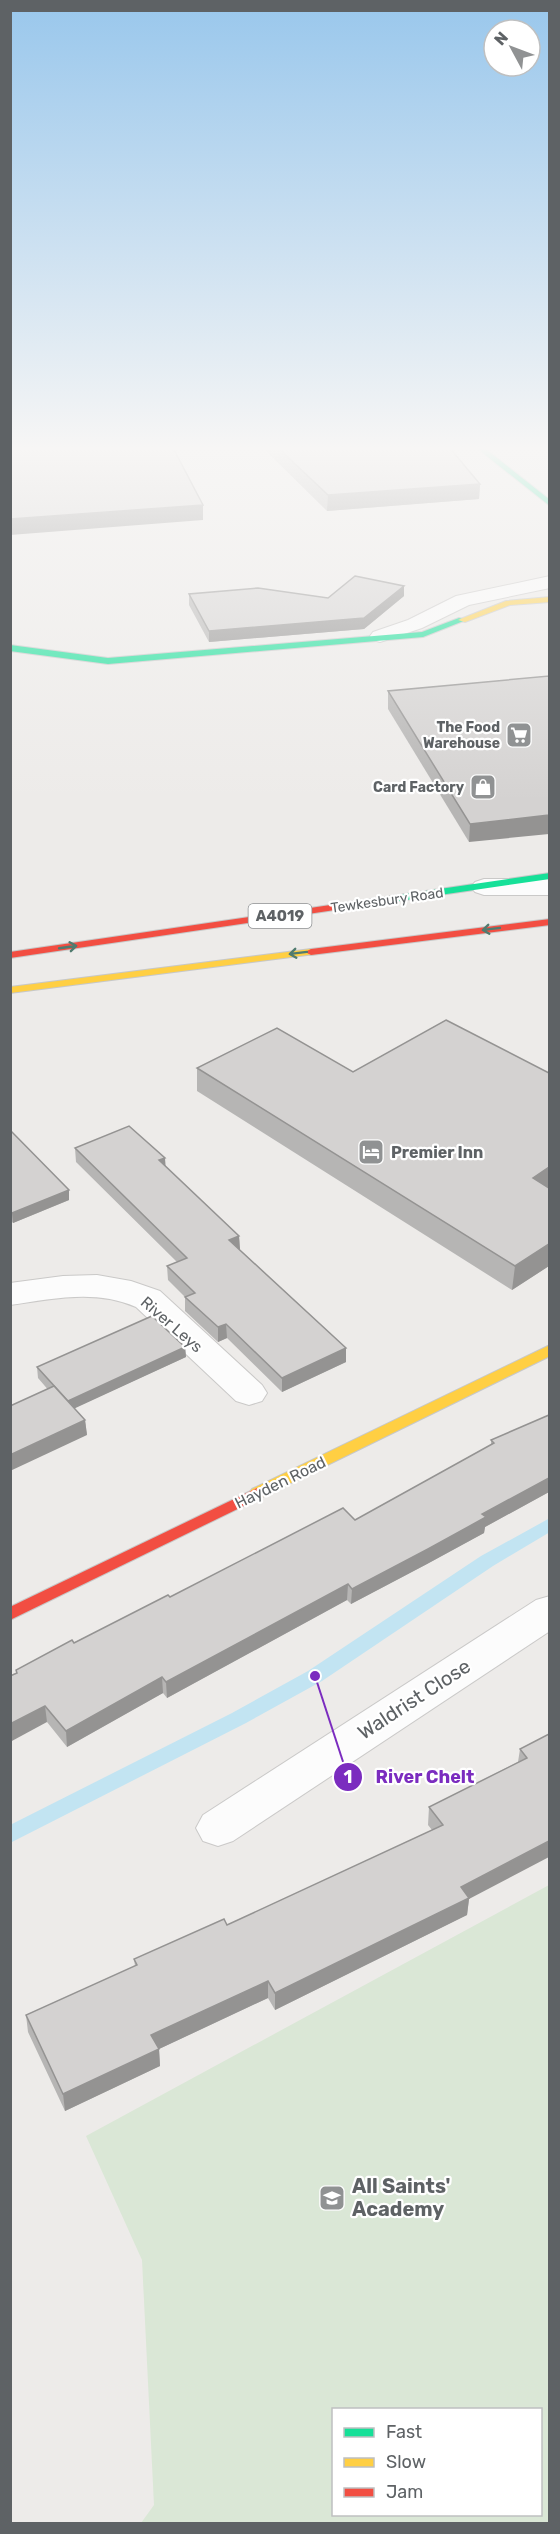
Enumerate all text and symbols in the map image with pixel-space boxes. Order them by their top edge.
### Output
north arrow [482,18,542,78]
text: N [490,28,512,49]
place label: The Food Warehouse [423,719,500,752]
supermarket icon: The Food Warehouse [504,720,534,750]
shop icon: Card Factory [468,772,498,802]
place label: Card Factory [373,779,465,796]
street label: Tewkesbury Road [330,884,444,917]
road number: A4019 [248,904,312,928]
one-way arrow [482,924,502,935]
one-way arrow [58,941,78,952]
one-way arrow [289,948,308,959]
hotel icon: Premier Inn [356,1137,386,1167]
place label: Premier Inn [391,1143,483,1162]
street label: River Leys [137,1292,206,1356]
street label: Hayden Road [232,1452,329,1513]
street label: Waldrist Close [353,1654,475,1744]
callout: River Chelt [333,1759,486,1795]
text: 1 [344,1766,352,1788]
text: River Chelt [376,1766,474,1788]
place label: All Saints' Academy [352,2174,451,2221]
school or university icon: All Saints' Academy [317,2183,347,2213]
legend [332,2408,542,2516]
text: Fast [386,2421,422,2443]
text: Slow [386,2451,426,2473]
text: Jam [386,2481,423,2503]

